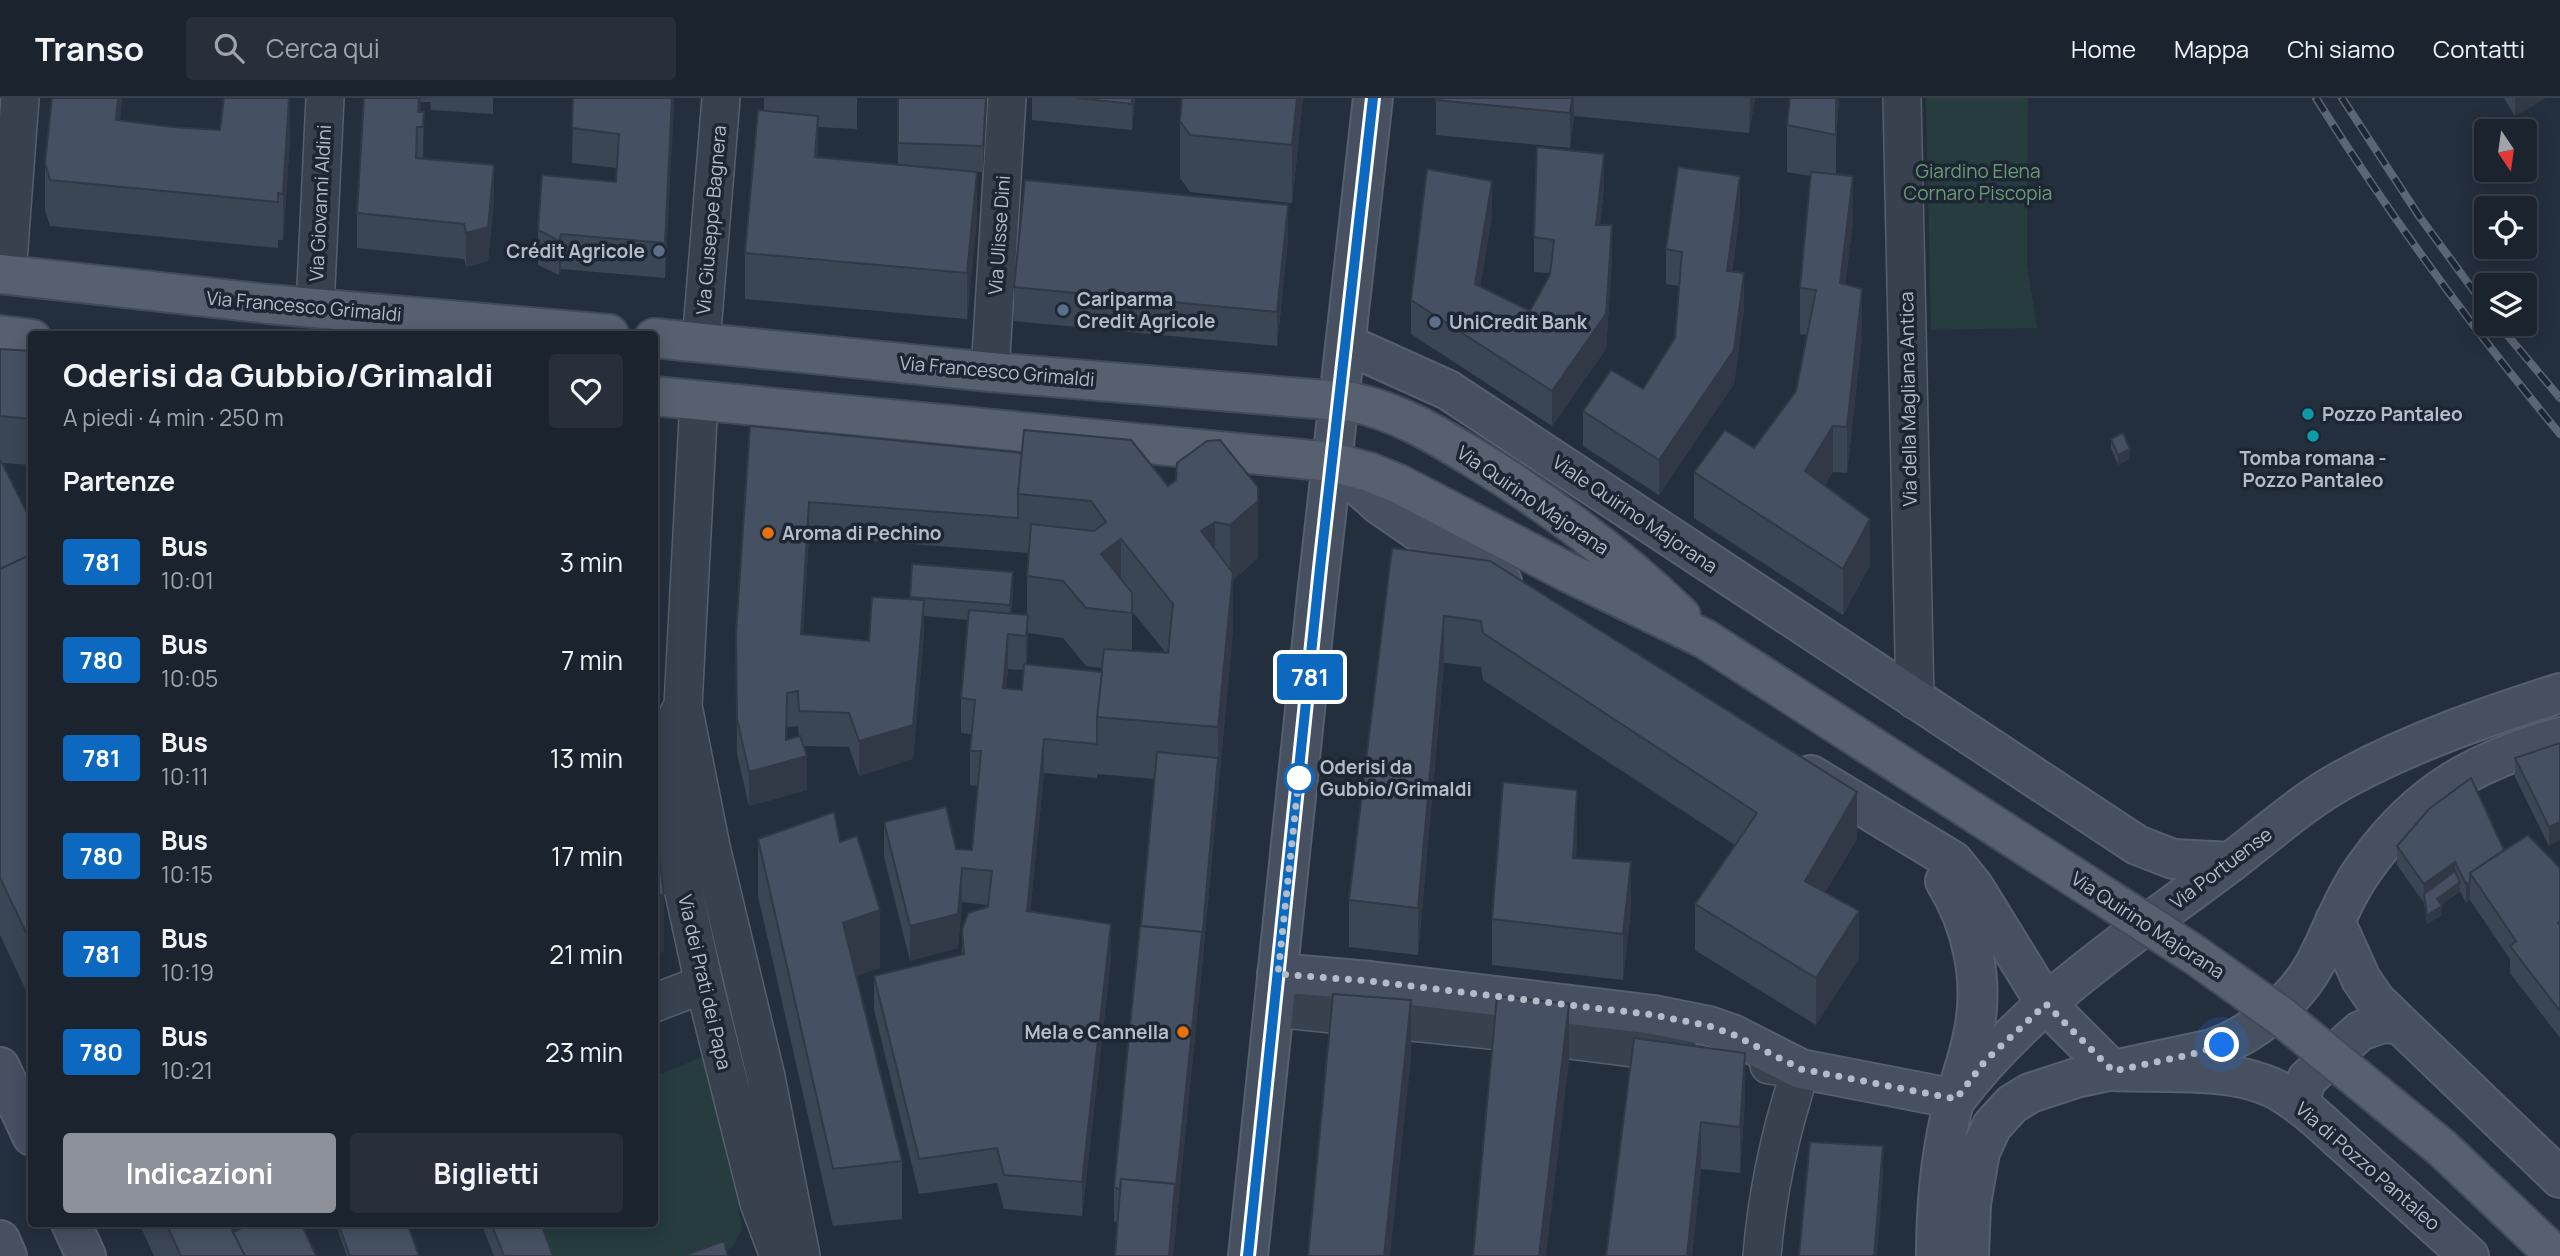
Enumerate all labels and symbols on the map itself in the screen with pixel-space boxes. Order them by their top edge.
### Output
north arrow [2474,119,2538,182]
street label: Via Giovanni Aldini [303,124,337,282]
street label: Via Giuseppe Bagnera [690,124,732,316]
park label: Giardino Elena Cornaro Piscopia [1904,158,2052,206]
street label: Via Ulisse Dini [982,174,1016,296]
place label: Crédit Agricole [506,238,645,264]
marker: Crédit Agricole [651,243,667,259]
street label: Via Francesco Grimaldi [205,285,403,327]
place label: Cariparma Credit Agricole [1077,286,1215,334]
street label: Via della Magliana Antica [1893,291,1923,507]
marker: Cariparma Credit Agricole [1055,302,1071,318]
place label: UniCredit Bank [1449,309,1588,335]
marker: UniCredit Bank [1427,314,1443,330]
street label: Via Francesco Grimaldi [898,350,1096,392]
place label: Pozzo Pantaleo [2322,401,2463,427]
marker: Pozzo Pantaleo [2300,406,2316,422]
marker: Tomba romana - Pozzo Pantaleo [2305,428,2321,444]
street label: Via Quirino Majorana [1452,439,1614,561]
place label: Tomba romana - Pozzo Pantaleo [2239,445,2387,493]
street label: Viale Quirino Majorana [1547,449,1723,579]
place label: Aroma di Pechino [782,520,942,546]
marker: Aroma di Pechino [760,525,776,541]
line badge: 781 [1270,654,1350,700]
place label: Oderisi da Gubbio/Grimaldi [1320,754,1472,802]
marker: Oderisi da Gubbio/Grimaldi [1284,763,1314,793]
street label: Via Portuense [2165,821,2277,915]
street label: Via Quirino Majorana [2066,866,2230,984]
street label: Via dei Prati dei Papa [672,892,738,1072]
place label: Mela e Cannella [1024,1019,1169,1045]
marker: Mela e Cannella [1175,1024,1191,1040]
your location [2204,1027,2239,1062]
street label: Via di Pozzo Pantaleo [2290,1096,2446,1236]

